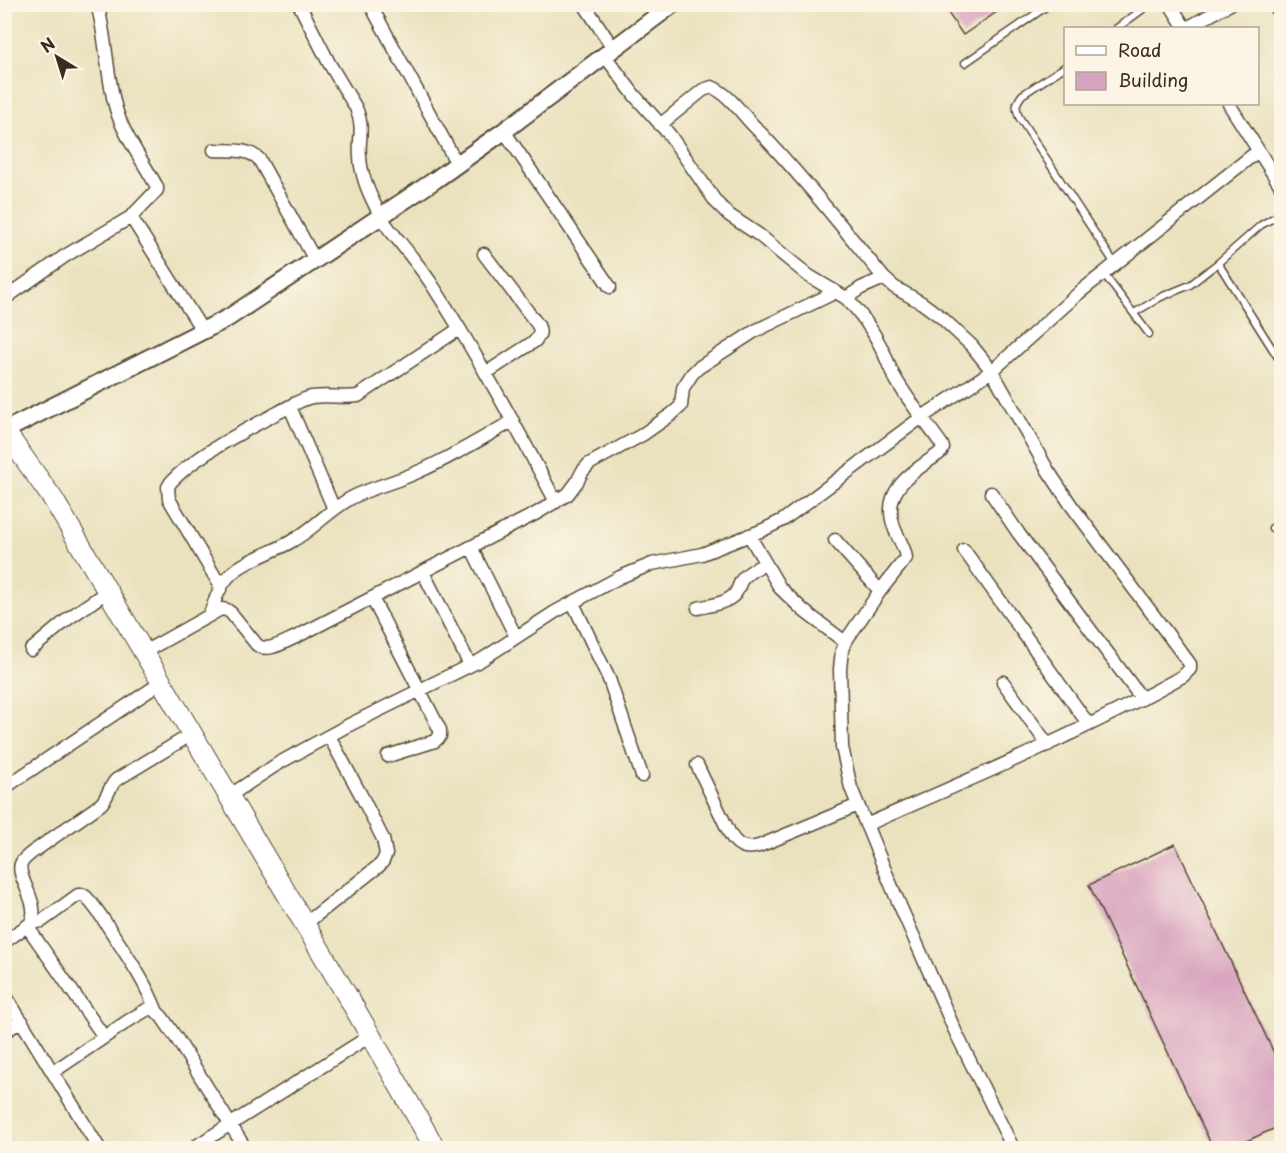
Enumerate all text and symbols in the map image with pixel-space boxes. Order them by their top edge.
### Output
north arrow [27,27,87,87]
legend [1064,27,1259,105]
text: N [35,31,60,58]
text: Road [1118,36,1162,63]
text: Building [1118,66,1188,93]

